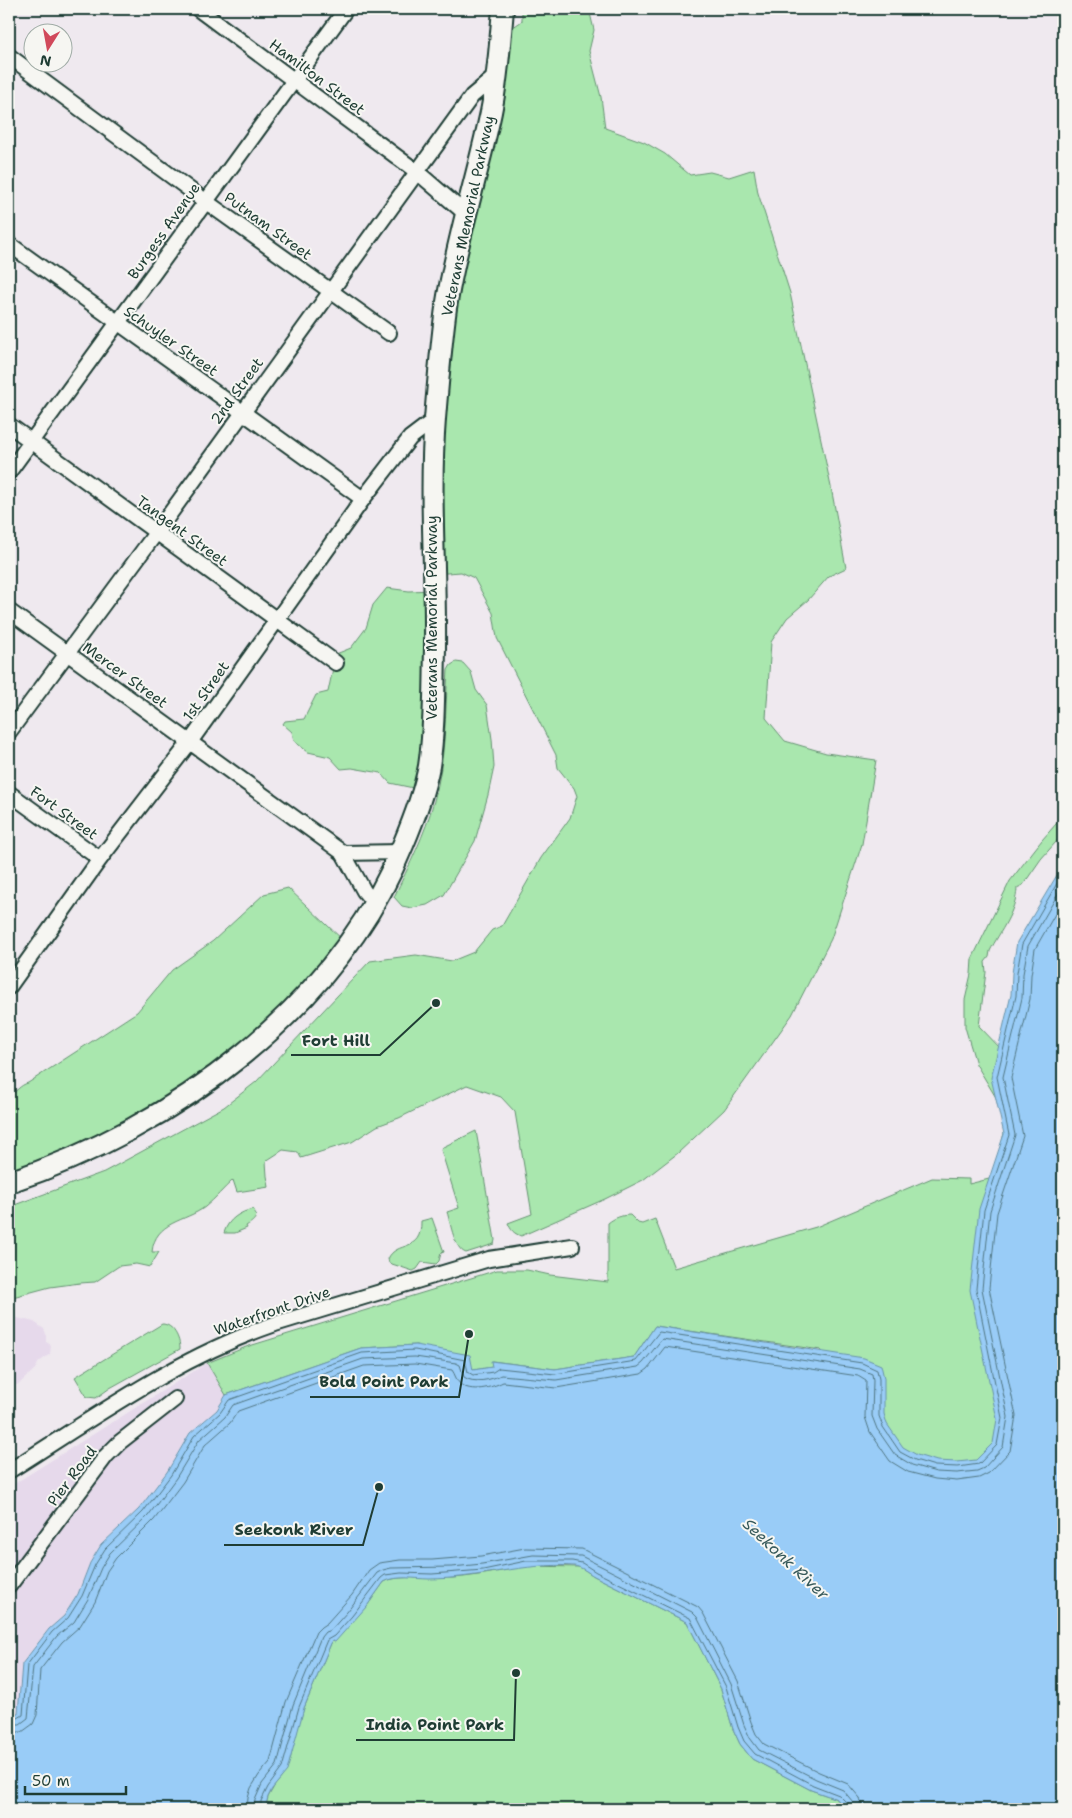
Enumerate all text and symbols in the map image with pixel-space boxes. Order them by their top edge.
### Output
north arrow [22,22,72,72]
street label: Hamilton Street [265,34,369,120]
text: N [38,51,53,71]
street label: Veterans Memorial Parkway [437,114,499,318]
street label: Burgess Avenue [123,179,205,283]
street label: Putnam Street [220,187,316,265]
street label: Schuyler Street [120,301,222,381]
street label: 2nd Street [206,354,268,428]
street label: Tangent Street [132,491,232,571]
street label: Veterans Memorial Parkway [422,515,442,721]
street label: Mercer Street [78,637,172,713]
street label: 1st Street [178,657,234,725]
street label: Fort Street [26,782,102,844]
callout: Fort Hill [291,1024,380,1055]
text: Fort Hill [302,1030,371,1051]
street label: Waterfront Drive [211,1282,333,1340]
callout: Bold Point Park [310,1366,459,1397]
text: Bold Point Park [319,1371,449,1392]
street label: Pier Road [43,1441,102,1510]
callout: Seekonk River [224,1514,363,1545]
water label: Seekonk River [738,1514,834,1605]
text: Seekonk River [235,1519,354,1540]
callout: India Point Park [356,1709,514,1740]
text: India Point Park [366,1714,504,1735]
scale bar [25,1763,126,1795]
text: 50 m [32,1771,70,1791]

